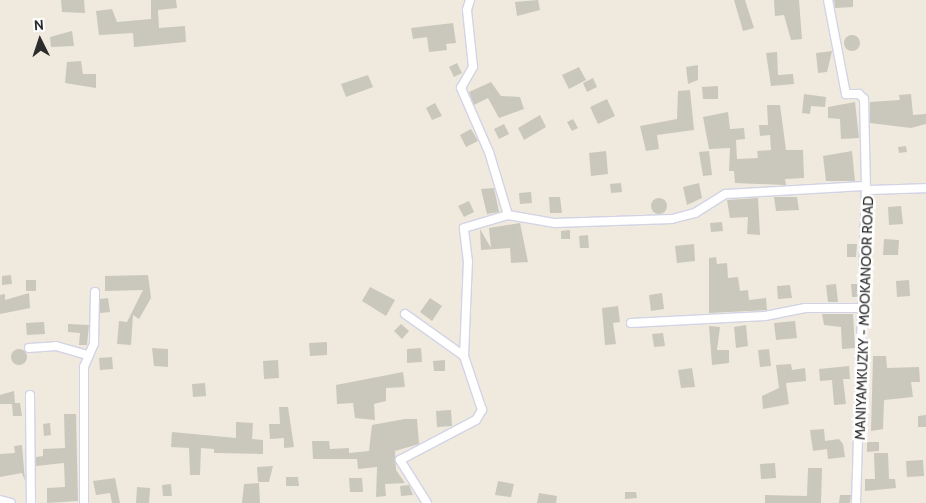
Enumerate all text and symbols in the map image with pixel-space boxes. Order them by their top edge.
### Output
north arrow [15,15,65,65]
text: N [33,16,45,34]
street label: MANIYAMKUZKY - MOOKANOOR ROAD [851,196,877,440]

